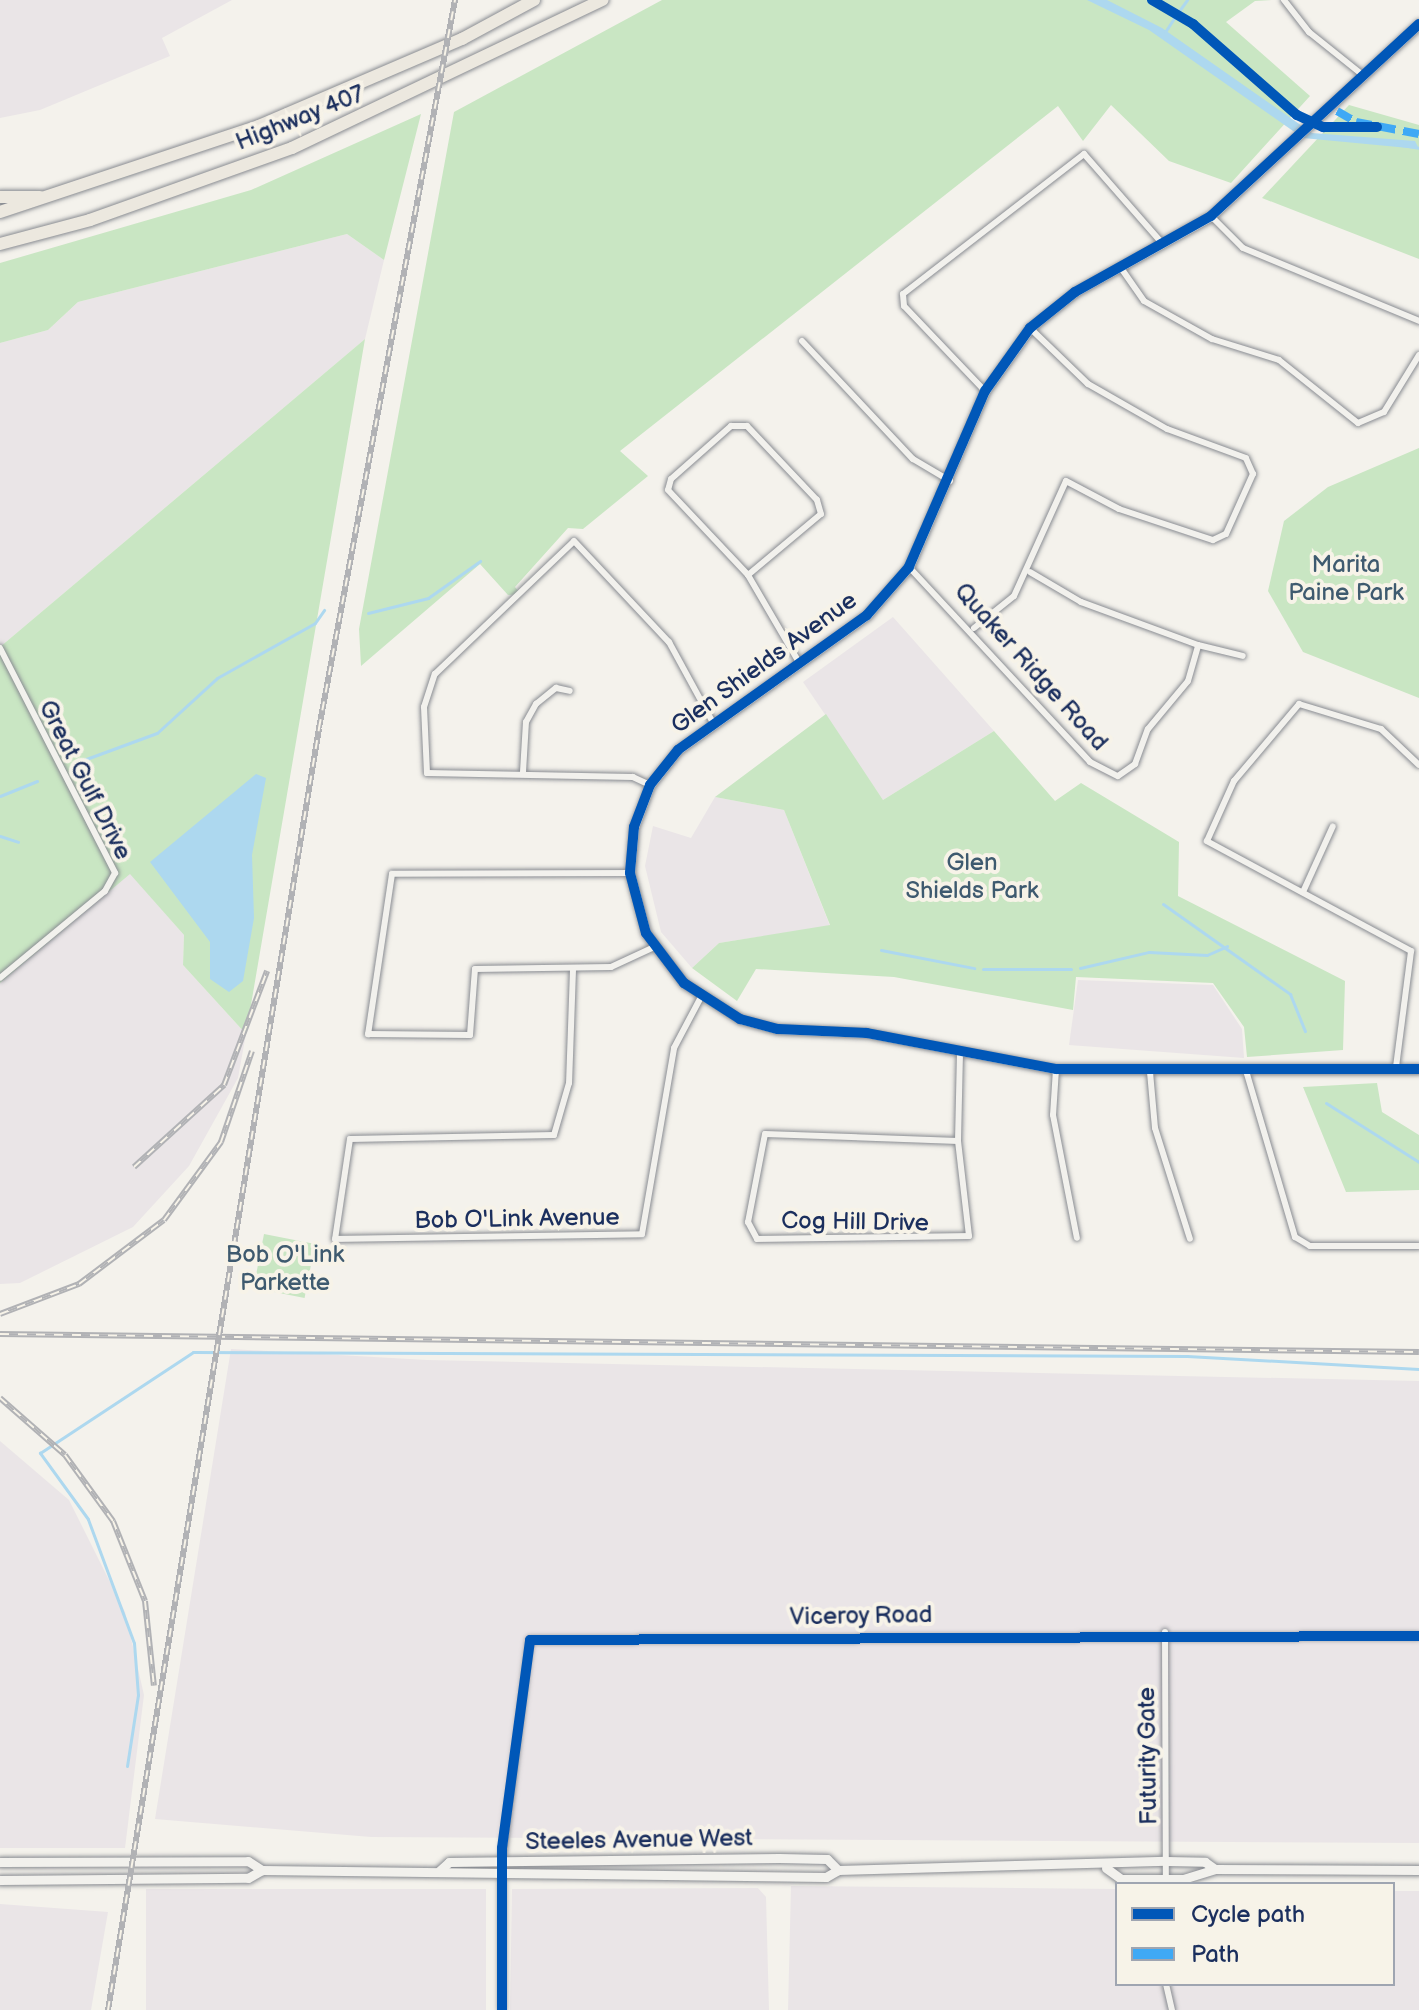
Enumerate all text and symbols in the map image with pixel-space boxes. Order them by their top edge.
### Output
street label: Highway 407 [231,79,369,157]
park label: Marita Paine Park [1288,551,1404,607]
street label: Quaker Ridge Road [948,577,1114,757]
street label: Glen Shields Avenue [665,586,863,740]
street label: Great Gulf Drive [32,696,138,864]
park label: Glen Shields Park [905,849,1039,905]
street label: Bob O'Link Avenue [414,1203,620,1235]
street label: Cog Hill Drive [781,1206,929,1238]
park label: Bob O'Link Parkette [226,1241,344,1297]
street label: Viceroy Road [789,1600,933,1632]
street label: Futurity Gate [1132,1686,1164,1826]
street label: Steeles Avenue West [525,1824,753,1856]
legend [1115,1882,1395,1986]
text: Cycle path [1191,1900,1305,1929]
text: Path [1191,1940,1239,1969]

